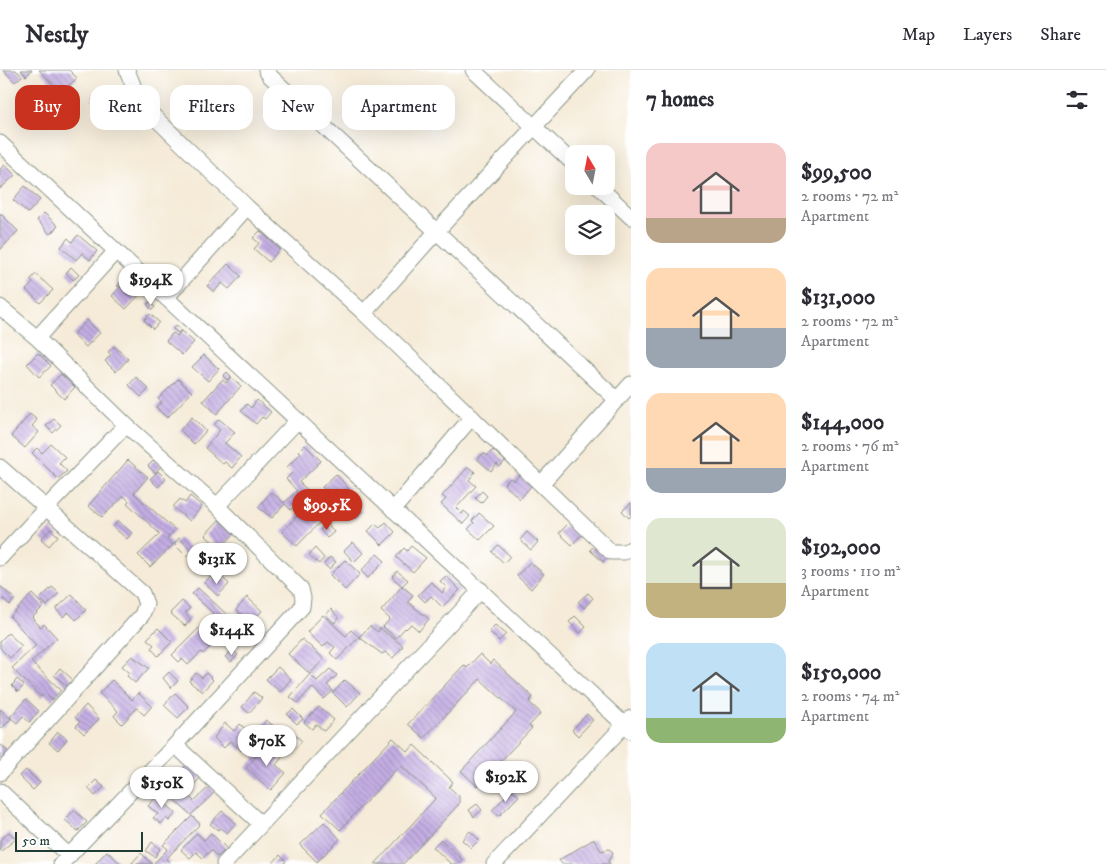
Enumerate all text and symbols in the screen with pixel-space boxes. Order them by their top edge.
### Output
text: Nestly [25,20,88,50]
text: Map [902,24,935,46]
text: Layers [963,24,1012,46]
text: Share [1040,24,1081,46]
chip: Buy [15,85,80,130]
chip: Rent [90,85,160,130]
chip: Filters [170,85,253,130]
chip: New [263,85,332,130]
chip: Apartment [342,85,455,130]
icon: filters [1063,86,1091,114]
text: 7 homes [646,87,714,113]
north arrow [565,145,615,195]
map controls [565,145,615,255]
text: $99,500 [801,160,872,186]
icon: home [686,163,746,223]
text: 2 rooms · 72 m² [801,186,898,206]
button: layers [565,205,615,255]
text: Apartment [801,206,869,226]
pin: $194K [116,264,186,306]
text: $194K [130,270,173,290]
text: $131,000 [801,285,875,311]
icon: home [686,288,746,348]
text: 2 rooms · 72 m² [801,311,898,331]
text: Apartment [801,331,869,351]
text: $144,000 [801,410,884,436]
icon: home [686,413,746,473]
text: 2 rooms · 76 m² [801,436,899,456]
text: Apartment [801,456,869,476]
pin: $99.5K [286,488,368,531]
text: $99.5K [303,495,351,515]
text: $192,000 [801,535,881,561]
icon: home [686,538,746,598]
pin: $131K [182,542,252,585]
text: $131K [198,549,236,569]
text: 3 rooms · 110 m² [801,561,900,581]
text: Apartment [801,581,869,601]
pin: $144K [197,614,267,656]
text: $144K [210,620,254,640]
text: $150,000 [801,660,881,686]
icon: home [686,663,746,723]
text: 2 rooms · 74 m² [801,686,899,706]
text: Apartment [801,706,869,726]
pin: $70K [237,724,297,767]
text: $70K [248,731,286,751]
pin: $192K [471,760,541,803]
pin: $150K [127,766,197,809]
text: $192K [485,767,527,787]
text: $150K [141,773,183,793]
scale bar [15,829,142,852]
text: 50 m [22,832,50,850]

